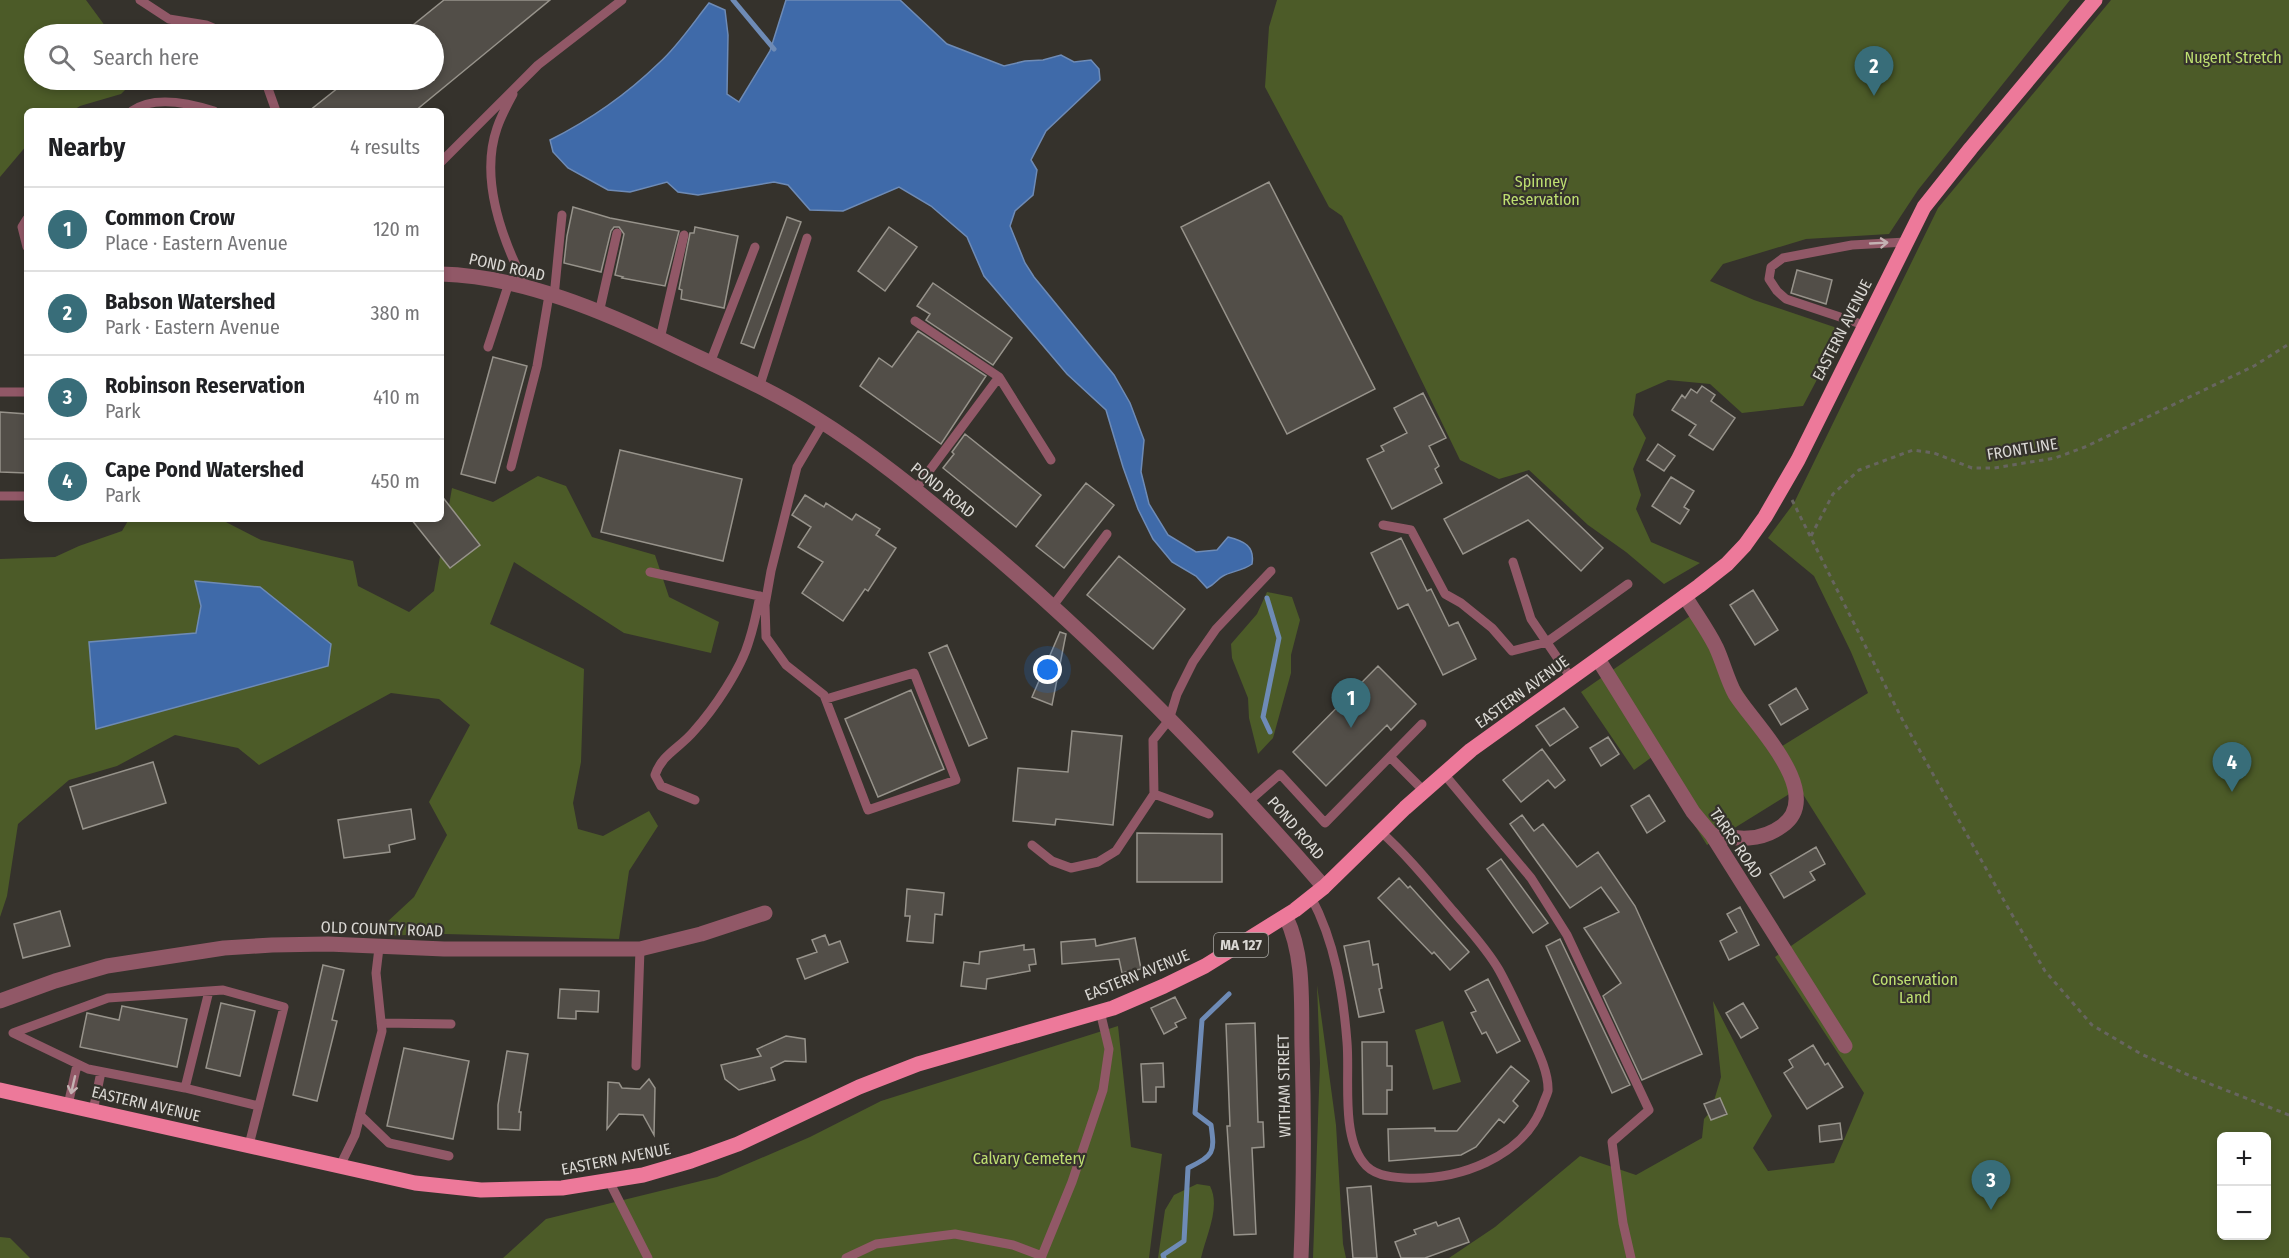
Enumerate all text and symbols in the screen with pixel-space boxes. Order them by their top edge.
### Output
search box [24,24,444,90]
icon: search [45,41,78,74]
text: Search here [93,44,199,71]
pin: 2 [1854,46,1894,96]
park label: Nugent Stretch [2184,48,2282,67]
text: Nearby [48,132,125,163]
text: 4 results [350,135,420,159]
park label: Spinney Reservation [1502,172,1580,209]
text: Common Crow [105,204,235,231]
text: 1 [63,217,72,241]
text: 120 m [373,217,420,241]
text: Place · Eastern Avenue [105,231,288,255]
one-way arrow [1869,238,1889,249]
street label: POND ROAD [467,249,547,285]
street label: EASTERN AVENUE [1808,276,1876,384]
text: Babson Watershed [105,288,276,315]
text: 2 [63,301,72,325]
text: 380 m [370,301,420,325]
text: Park · Eastern Avenue [105,315,280,339]
text: Robinson Reservation [105,372,305,399]
text: 3 [63,385,72,409]
text: 410 m [373,385,420,409]
text: Park [105,399,141,423]
street label: FRONTLINE [1985,434,2059,464]
text: Cape Pond Watershed [105,456,304,483]
street label: POND ROAD [907,458,979,522]
text: 4 [62,469,73,493]
text: 450 m [371,469,420,493]
text: Park [105,483,141,507]
street label: EASTERN AVENUE [1471,652,1573,732]
your location [1033,655,1062,684]
pin: 1 [1332,678,1370,728]
pin: 4 [2212,742,2252,792]
street label: POND ROAD [1263,793,1329,863]
street label: TARRS ROAD [1706,804,1766,882]
street label: OLD COUNTY ROAD [320,917,444,941]
road number: MA 127 [1214,933,1268,957]
street label: EASTERN AVENUE [1082,945,1192,1005]
park label: Conservation Land [1872,970,1958,1007]
street label: WITHAM STREET [1274,1034,1294,1138]
one-way arrow [66,1075,78,1094]
street label: EASTERN AVENUE [90,1082,202,1126]
map controls [2217,1132,2271,1240]
button: + [2217,1132,2271,1186]
street label: EASTERN AVENUE [560,1139,672,1179]
park label: Calvary Cemetery [973,1149,1086,1168]
pin: 3 [1972,1160,2010,1210]
button: − [2217,1186,2271,1240]

